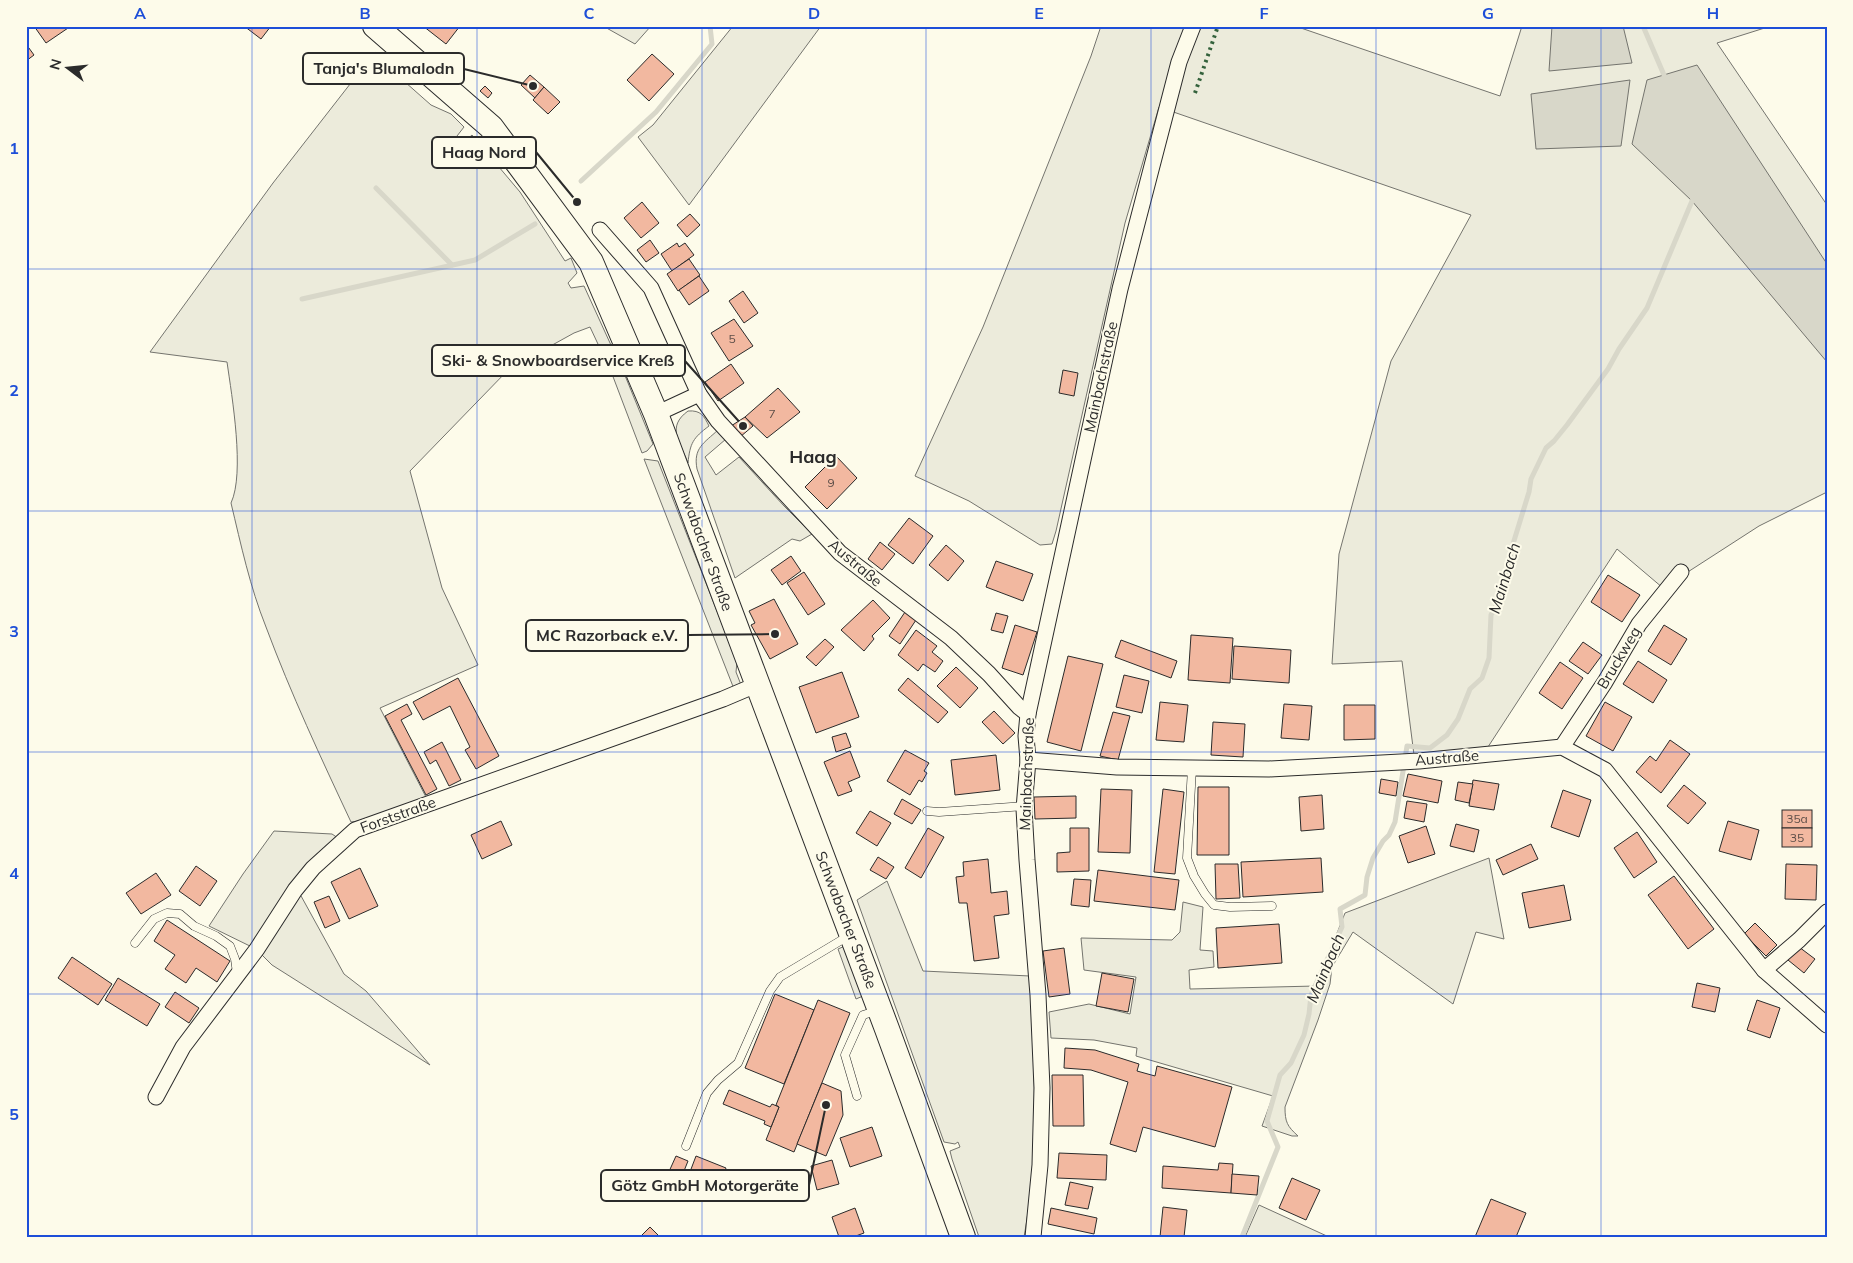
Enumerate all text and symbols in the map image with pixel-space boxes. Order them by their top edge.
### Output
text: A [134,3,146,23]
text: B [359,3,371,23]
text: C [584,3,595,23]
text: D [808,3,820,23]
text: E [1034,3,1044,23]
text: F [1259,3,1269,23]
text: G [1482,3,1494,23]
text: H [1707,3,1719,23]
north arrow [42,42,92,92]
callout: Tanja's Blumalodn [303,53,464,84]
text: N [45,57,66,72]
text: Tanja's Blumalodn [314,58,454,78]
callout: Haag Nord [432,137,536,168]
text: 1 [9,138,19,158]
text: Haag Nord [442,142,526,162]
street label: Mainbachstraße [1079,320,1122,434]
house number: 5 [728,331,736,346]
callout: Ski- & Snowboardservice Kreß [432,345,685,376]
text: Ski- & Snowboardservice Kreß [442,350,675,370]
text: 2 [9,380,19,400]
house number: 7 [768,406,776,421]
district label: Haag [789,445,837,468]
street label: Schwabacher Straße [670,470,737,614]
house number: 9 [827,475,835,490]
street label: Austraße [825,535,886,591]
water label: Mainbach [1484,540,1524,616]
callout: MC Razorback e.V. [526,620,688,651]
text: 3 [9,621,19,641]
street label: Bruckweg [1593,623,1645,692]
text: MC Razorback e.V. [536,625,678,645]
street label: Mainbachstraße [1015,717,1038,831]
street label: Austraße [1414,745,1480,770]
street label: Forststraße [357,792,438,837]
house number: 35a [1786,811,1808,826]
house number: 35 [1790,830,1804,845]
street label: Schwabacher Straße [811,848,881,991]
text: 4 [9,863,19,883]
water label: Mainbach [1302,930,1348,1006]
text: 5 [9,1104,19,1124]
callout: Götz GmbH Motorgeräte [601,1170,809,1201]
text: Götz GmbH Motorgeräte [611,1175,799,1195]

